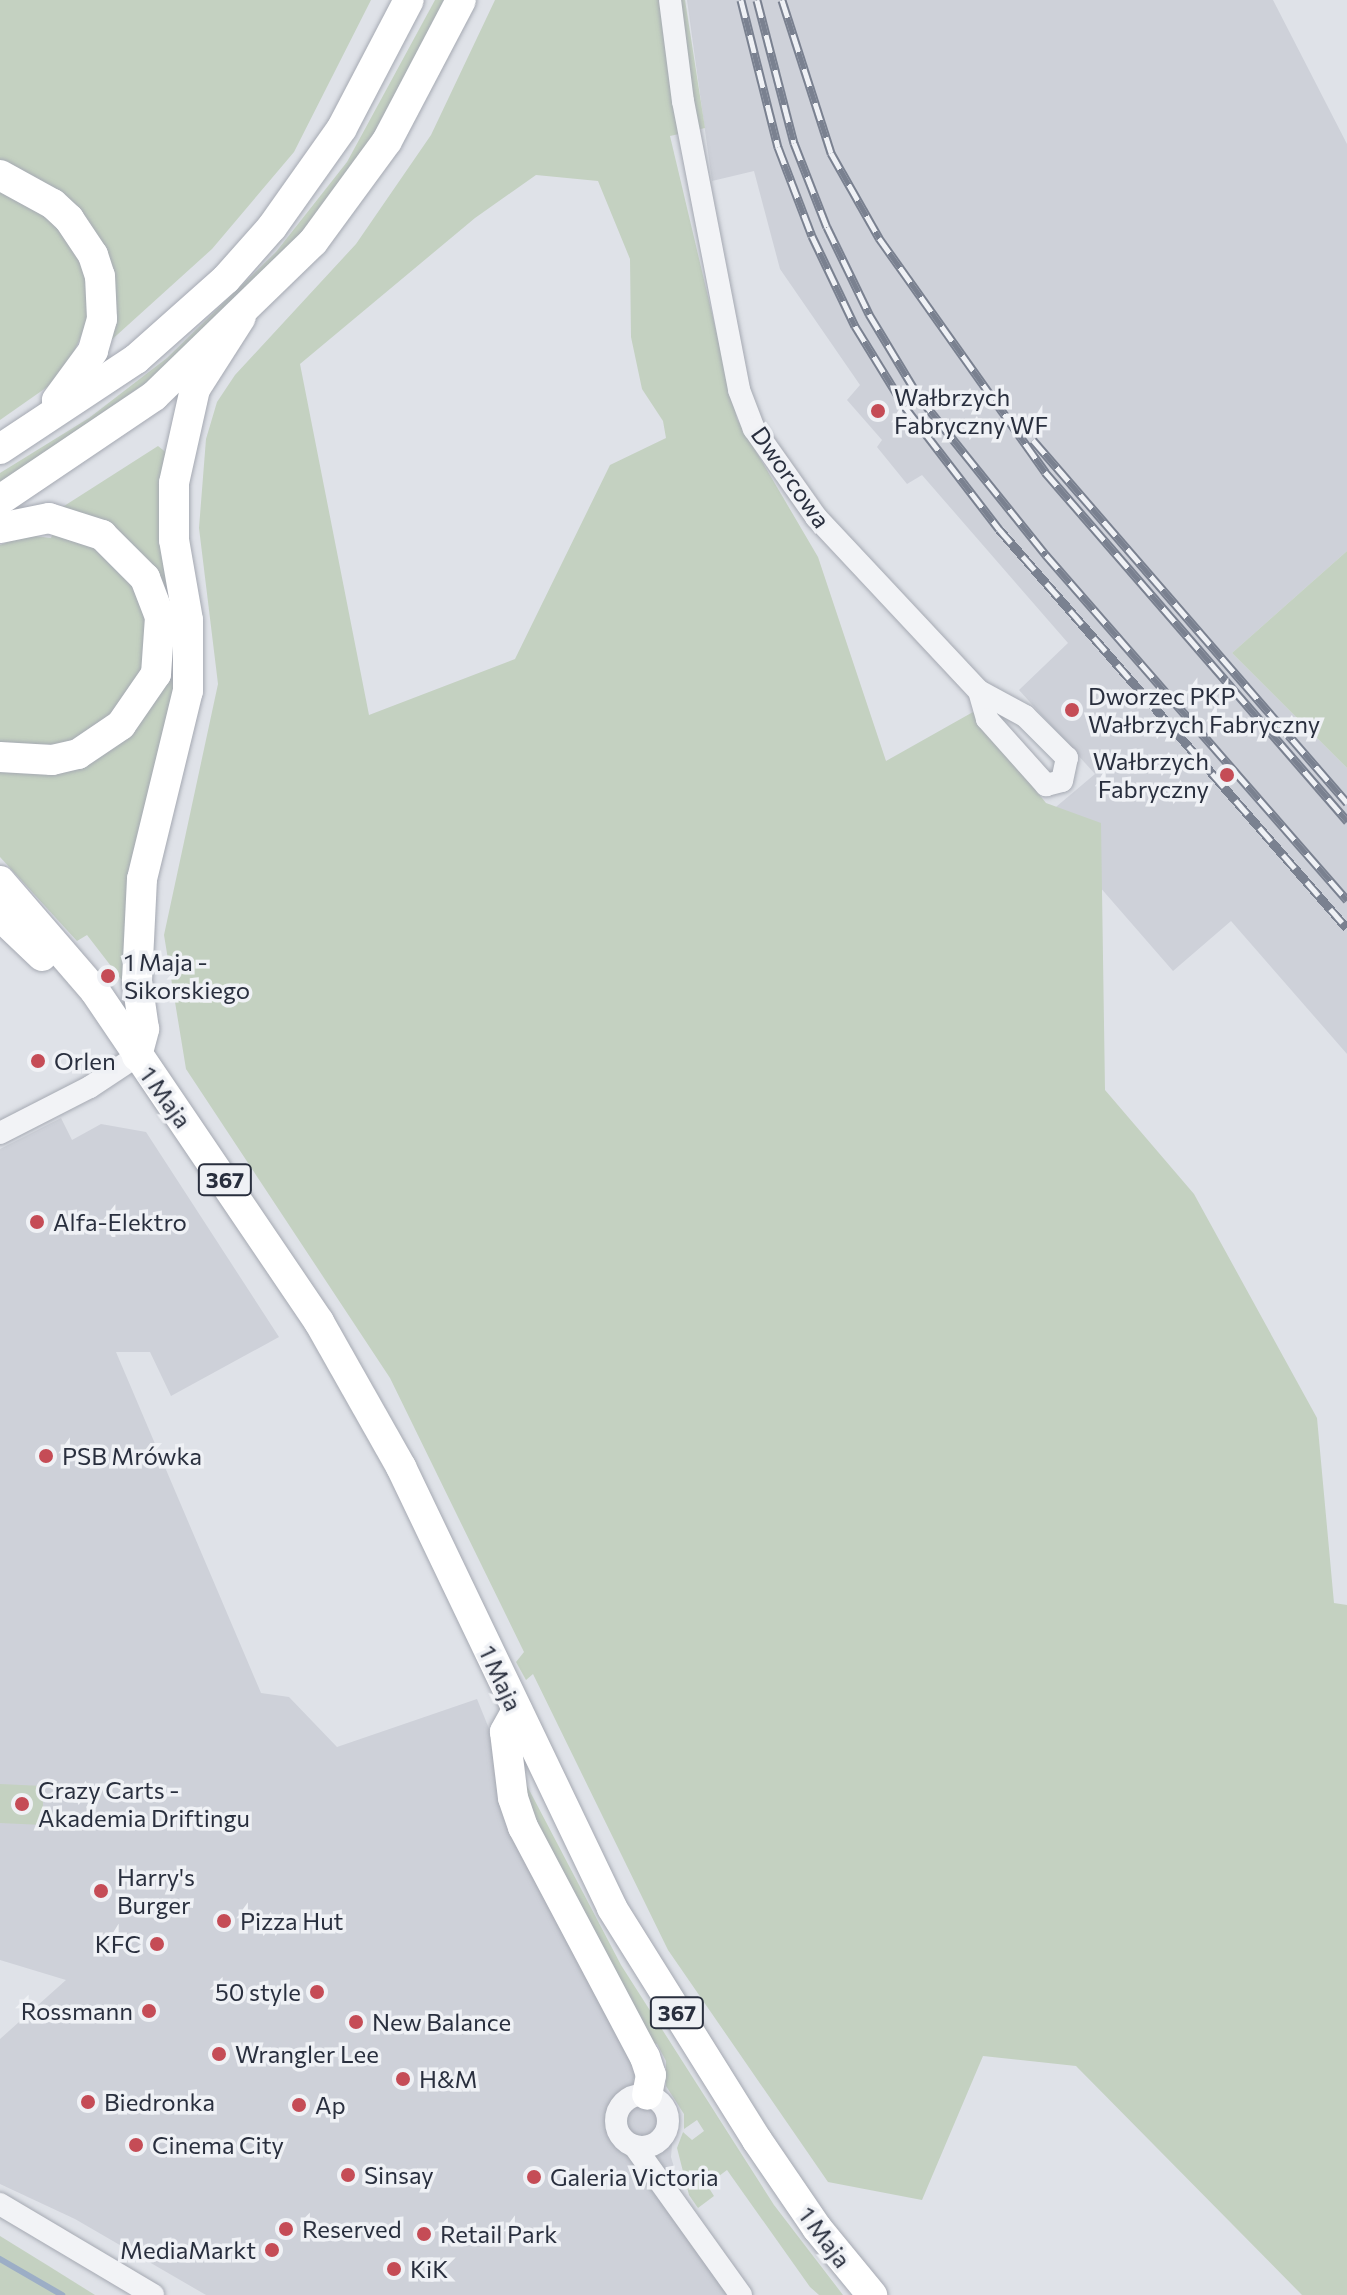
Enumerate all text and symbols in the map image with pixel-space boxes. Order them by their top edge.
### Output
place label: Wałbrzych Fabryczny WF [894,383,1048,439]
marker: Wałbrzych Fabryczny WF [869,402,887,420]
street label: Dworcowa [746,421,836,533]
place label: Dworzec PKP Wałbrzych Fabryczny [1088,682,1320,738]
marker: Dworzec PKP Wałbrzych Fabryczny [1063,701,1081,719]
place label: Wałbrzych Fabryczny [1093,747,1209,803]
marker: Wałbrzych Fabryczny [1216,764,1238,786]
place label: 1 Maja - Sikorskiego [124,948,250,1004]
marker: 1 Maja - Sikorskiego [99,967,117,985]
place label: Orlen [54,1047,116,1075]
marker: Orlen [29,1052,47,1070]
street label: 1 Maja [134,1061,198,1133]
road number: 367 [197,1162,253,1198]
place label: Alfa-Elektro [53,1208,187,1236]
marker: Alfa-Elektro [28,1213,46,1231]
place label: PSB Mrówka [62,1442,202,1470]
marker: PSB Mrówka [37,1447,55,1465]
street label: 1 Maja [473,1641,529,1715]
place label: Crazy Carts - Akademia Driftingu [38,1776,250,1832]
marker: Crazy Carts - Akademia Driftingu [13,1795,31,1813]
place label: Harry's Burger [117,1863,195,1919]
marker: Harry's Burger [92,1882,110,1900]
place label: Pizza Hut [240,1907,343,1935]
marker: Pizza Hut [215,1912,233,1930]
place label: KFC [95,1930,141,1958]
marker: KFC [148,1935,166,1953]
place label: 50 style [215,1978,301,2006]
marker: 50 style [308,1983,326,2001]
road number: 367 [649,1995,705,2031]
place label: Rossmann [21,1997,133,2025]
marker: Rossmann [140,2002,158,2020]
place label: New Balance [372,2008,511,2036]
marker: New Balance [347,2013,365,2031]
place label: Wrangler Lee [235,2040,379,2068]
marker: Wrangler Lee [210,2045,228,2063]
place label: H&M [419,2065,478,2093]
marker: H&M [394,2070,412,2088]
place label: Biedronka [104,2088,215,2116]
place label: Ap [315,2091,346,2119]
marker: Biedronka [79,2093,97,2111]
marker: Ap [290,2096,308,2114]
place label: Cinema City [152,2131,284,2159]
marker: Cinema City [127,2136,145,2154]
place label: Sinsay [364,2161,434,2189]
place label: Galeria Victoria [550,2163,719,2191]
marker: Sinsay [339,2166,357,2184]
marker: Galeria Victoria [525,2168,543,2186]
street label: 1 Maja [793,2201,857,2273]
place label: Reserved [302,2215,402,2243]
marker: Reserved [277,2220,295,2238]
place label: Retail Park [440,2220,557,2248]
marker: Retail Park [415,2225,433,2243]
place label: MediaMarkt [120,2236,256,2264]
marker: MediaMarkt [263,2241,281,2259]
place label: KiK [410,2255,448,2283]
marker: KiK [385,2260,403,2278]

